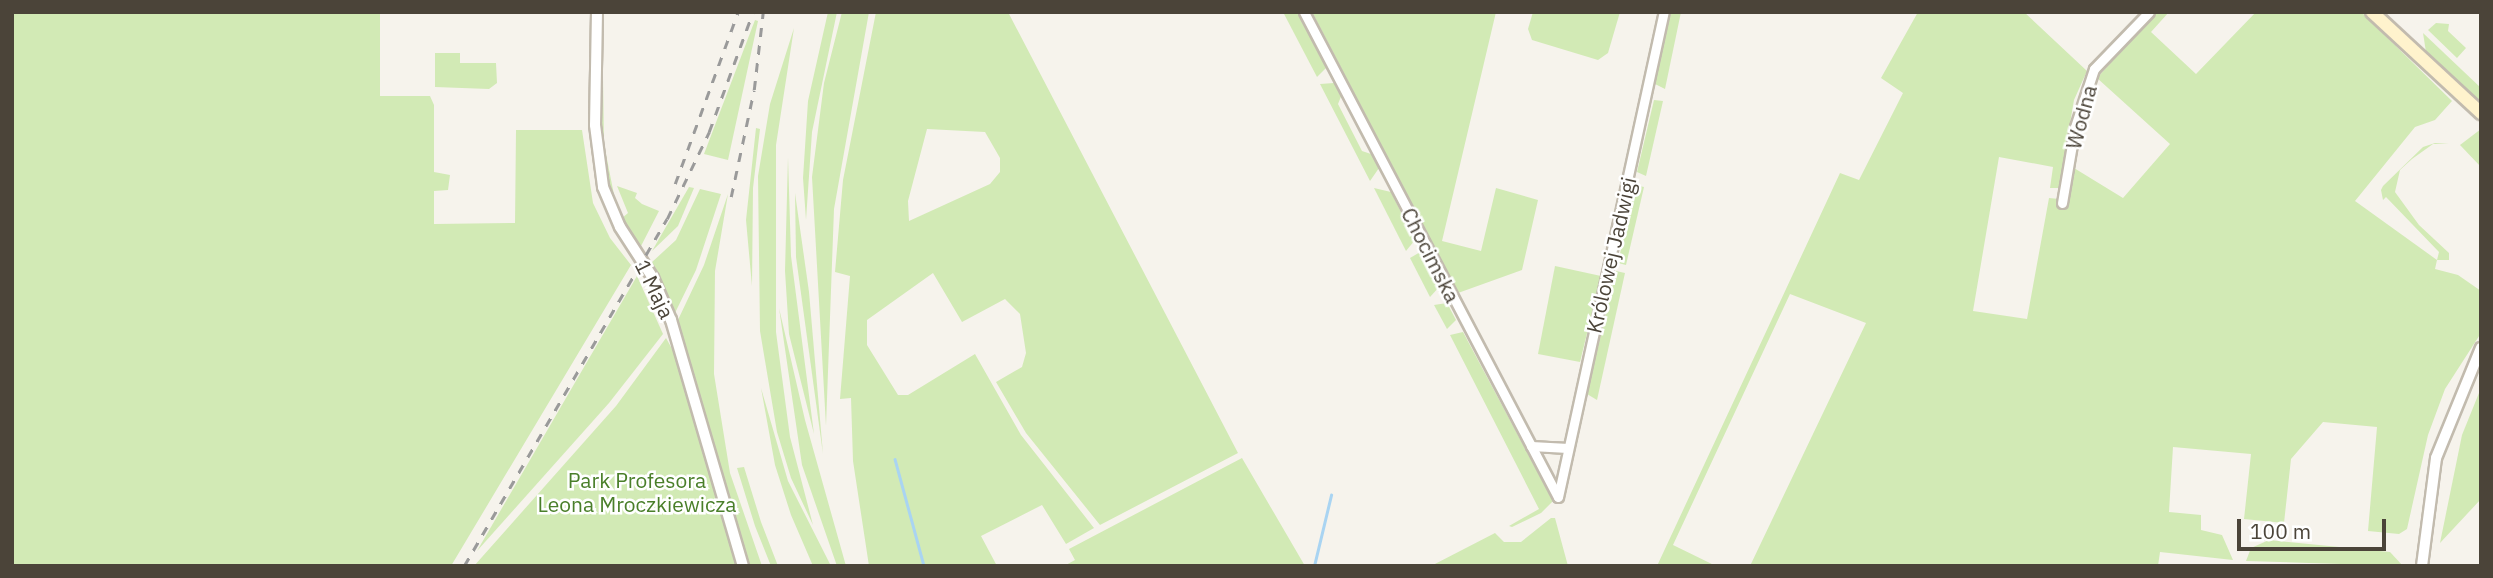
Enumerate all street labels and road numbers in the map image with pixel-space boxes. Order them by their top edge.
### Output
street label: Wodna [2060,82,2102,152]
street label: Królowej Jadwigi [1581,175,1641,335]
street label: Chocimska [1396,203,1466,307]
street label: 1 Maja [630,255,680,323]

